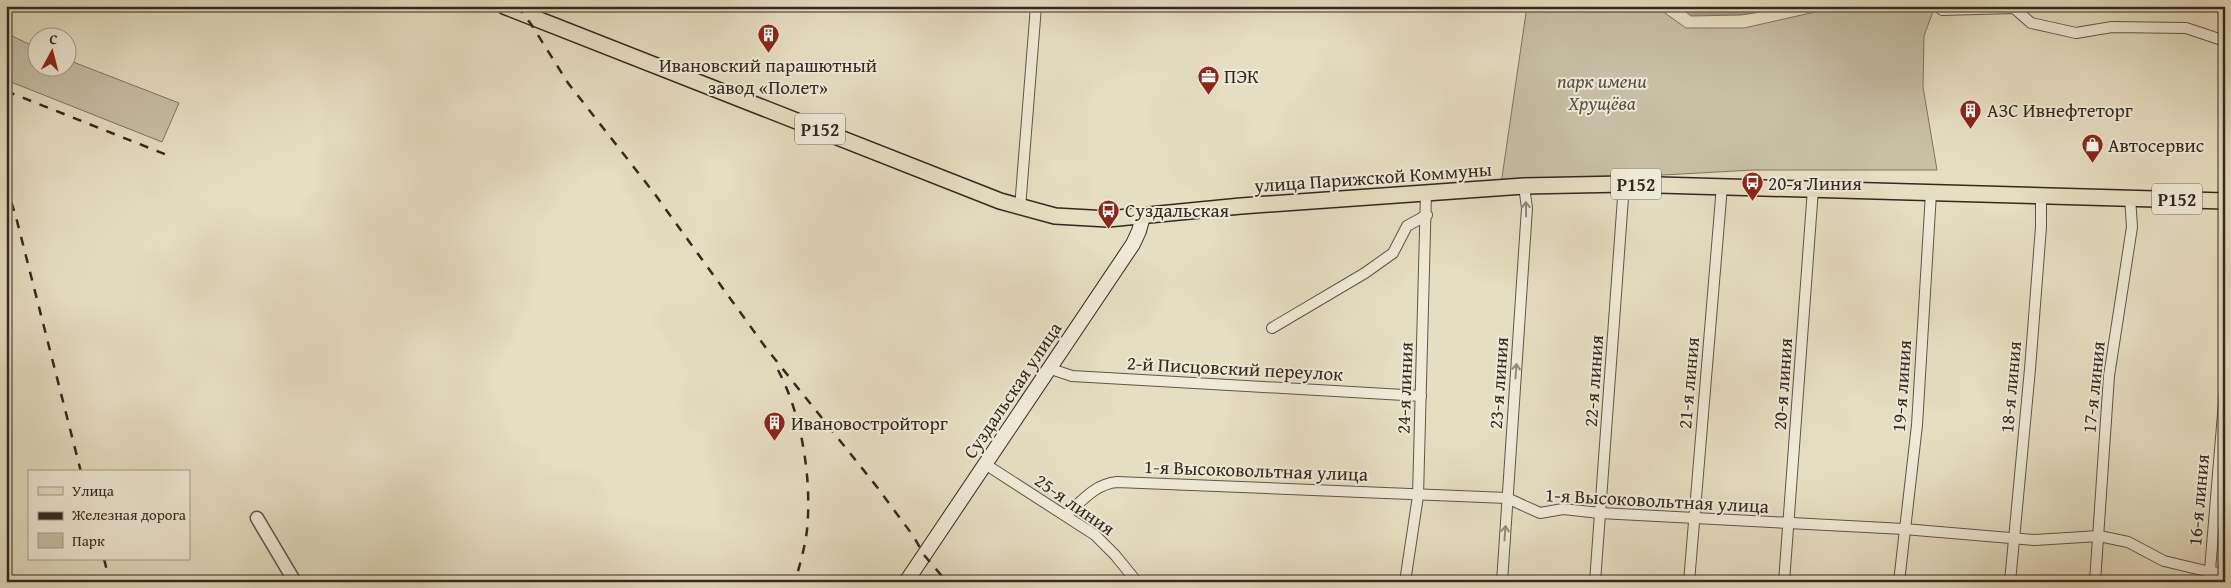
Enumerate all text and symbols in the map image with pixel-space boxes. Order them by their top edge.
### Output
building icon: Ивановский парашютный завод «Полет» [756,22,780,53]
north arrow [28,28,78,78]
text: С [48,29,59,50]
place label: Ивановский парашютный завод «Полет» [659,51,877,101]
place label: ПЭК [1224,62,1259,90]
office icon: ПЭК [1196,64,1220,95]
park label: парк имени Хрущёва [1557,67,1647,117]
place label: АЗС Ивнефтеторг [1987,96,2133,124]
building icon: АЗС Ивнефтеторг [1959,98,1983,129]
road number: Р152 [795,114,845,144]
place label: Автосервис [2108,131,2204,159]
shop icon: Автосервис [2080,133,2104,164]
street label: улица Парижской Коммуны [1252,155,1493,199]
road number: Р152 [1611,168,1661,200]
place label: 20-я Линия [1768,169,1862,197]
bus stop icon: 20-я Линия [1740,171,1764,202]
road number: Р152 [2152,183,2202,214]
place label: Суздальская [1125,196,1229,224]
bus stop icon: Суздальская [1097,198,1121,229]
one-way arrow [1522,201,1531,217]
street label: Суздальская улица [956,316,1068,464]
street label: 22-я линия [1576,334,1610,428]
street label: 21-я линия [1670,335,1706,430]
street label: 23-я линия [1481,336,1515,430]
street label: 20-я линия [1765,337,1799,431]
street label: 19-я линия [1884,339,1918,433]
street label: 18-я линия [1992,339,2028,434]
street label: 17-я линия [2074,339,2112,434]
street label: 24-я линия [1388,341,1420,435]
street label: 2-й Писцовский переулок [1126,348,1344,388]
one-way arrow [1511,363,1521,379]
place label: Ивановостройторг [791,409,948,437]
building icon: Ивановостройторг [763,411,787,442]
street label: 1-я Высоковольтная улица [1144,452,1368,488]
street label: 16-я линия [2180,452,2216,547]
street label: 25-я линия [1029,466,1121,542]
legend [28,470,190,560]
text: Улица [72,480,115,501]
street label: 1-я Высоковольтная улица [1544,480,1770,520]
text: Железная дорога [71,504,187,525]
one-way arrow [1501,525,1510,541]
text: Парк [72,530,105,551]

